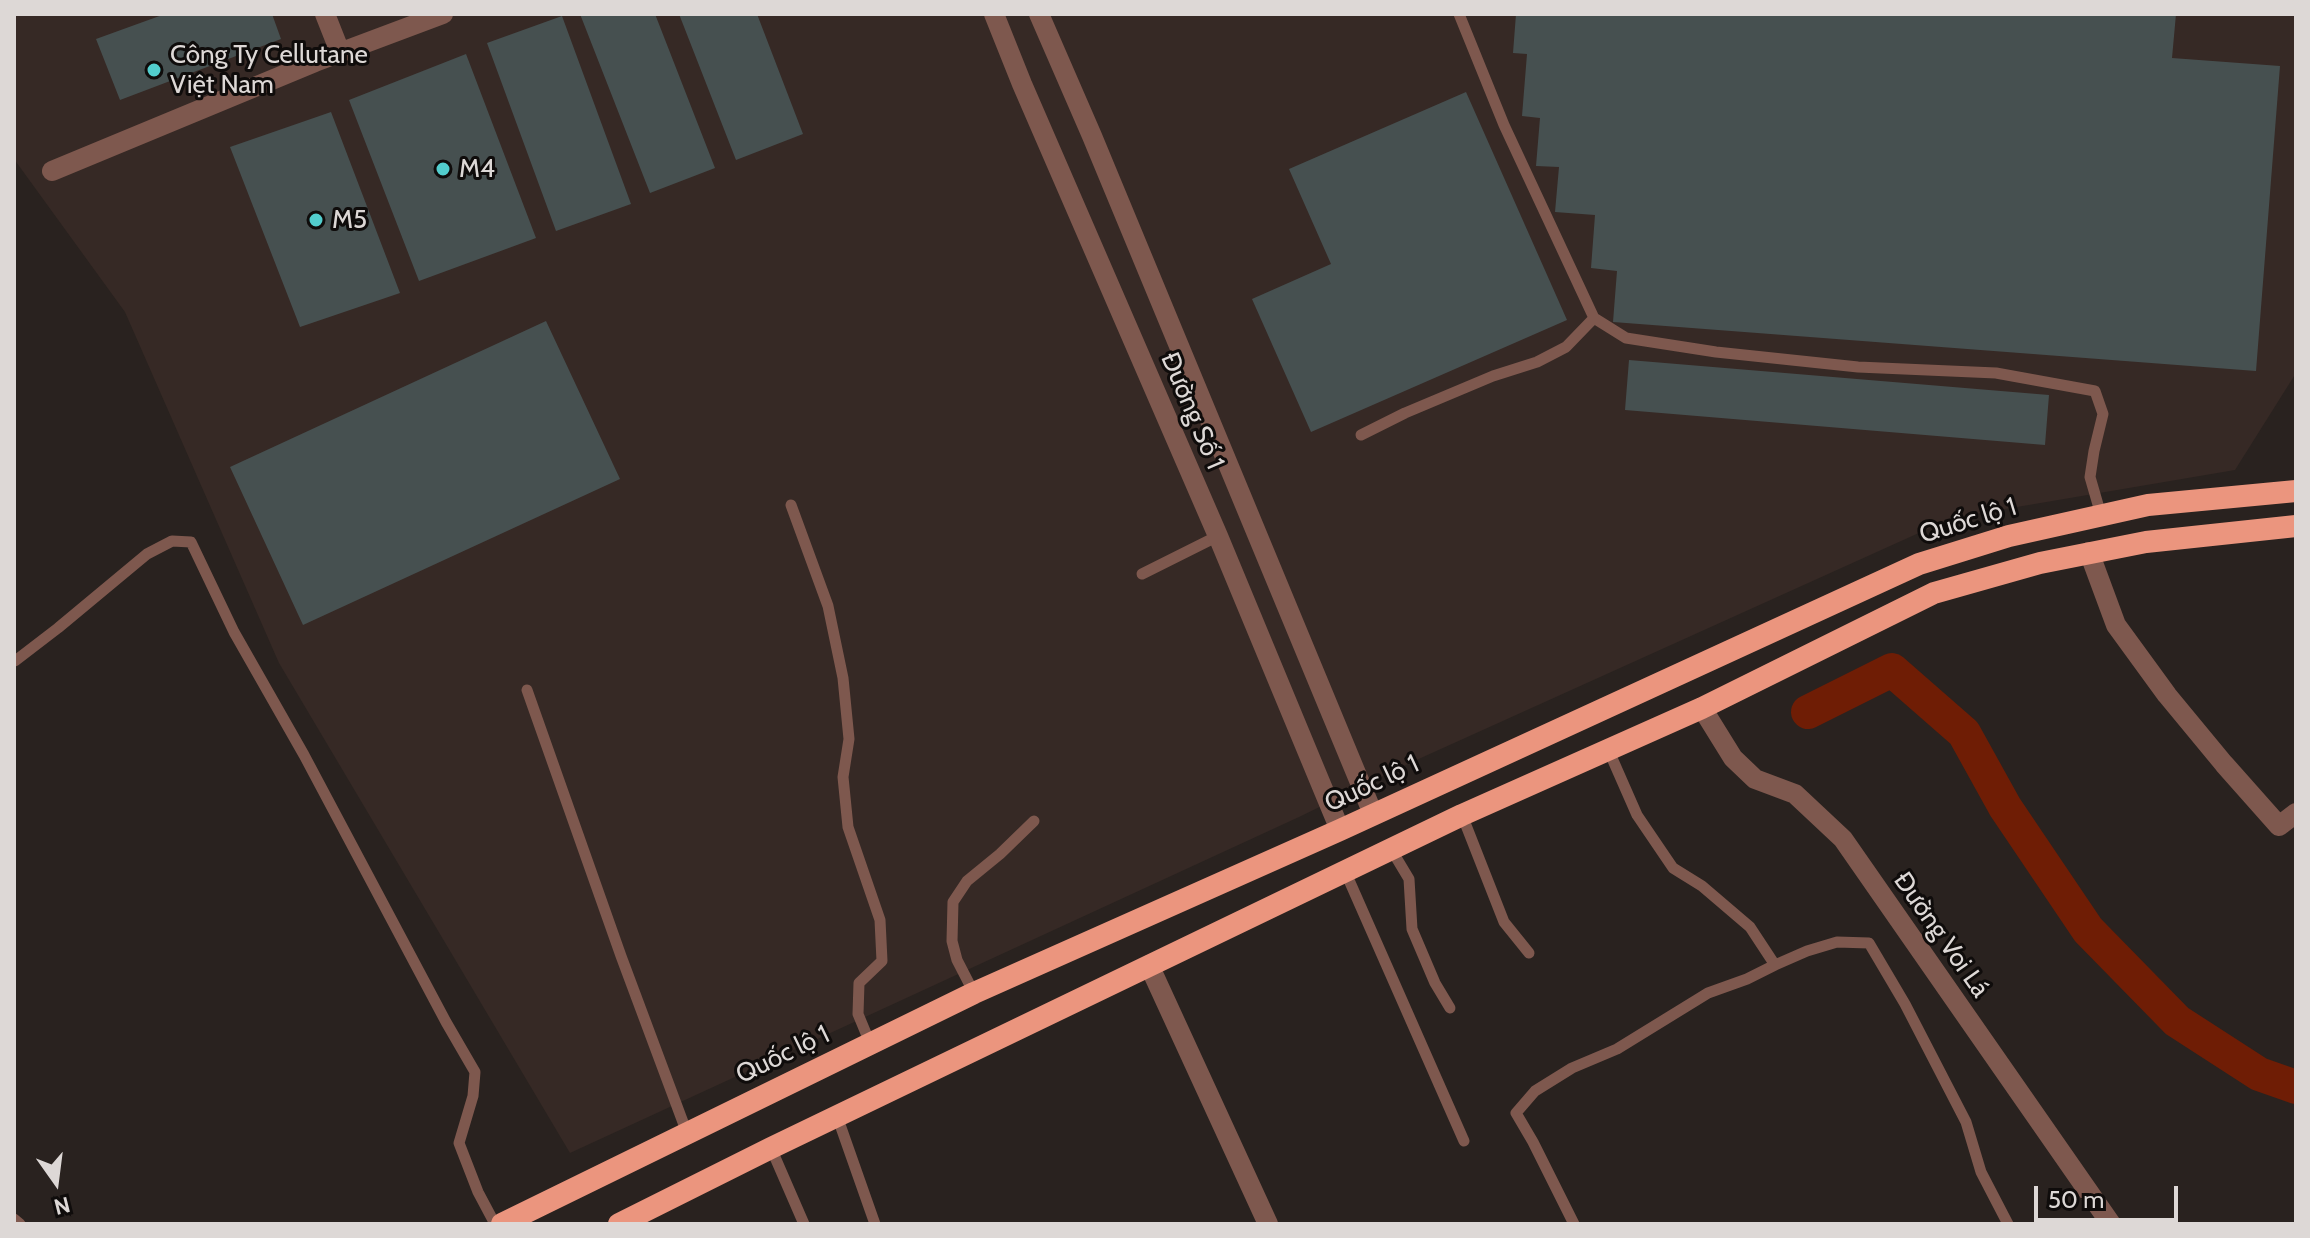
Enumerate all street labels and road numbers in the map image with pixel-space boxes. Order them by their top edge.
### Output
street label: Đường Số 1 [1153,348,1231,474]
street label: Quốc lộ 1 [1916,491,2020,551]
street label: Quốc lộ 1 [1320,749,1424,819]
street label: Đường Voi Lá [1886,866,1996,1004]
street label: Quốc lộ 1 [731,1019,835,1091]

